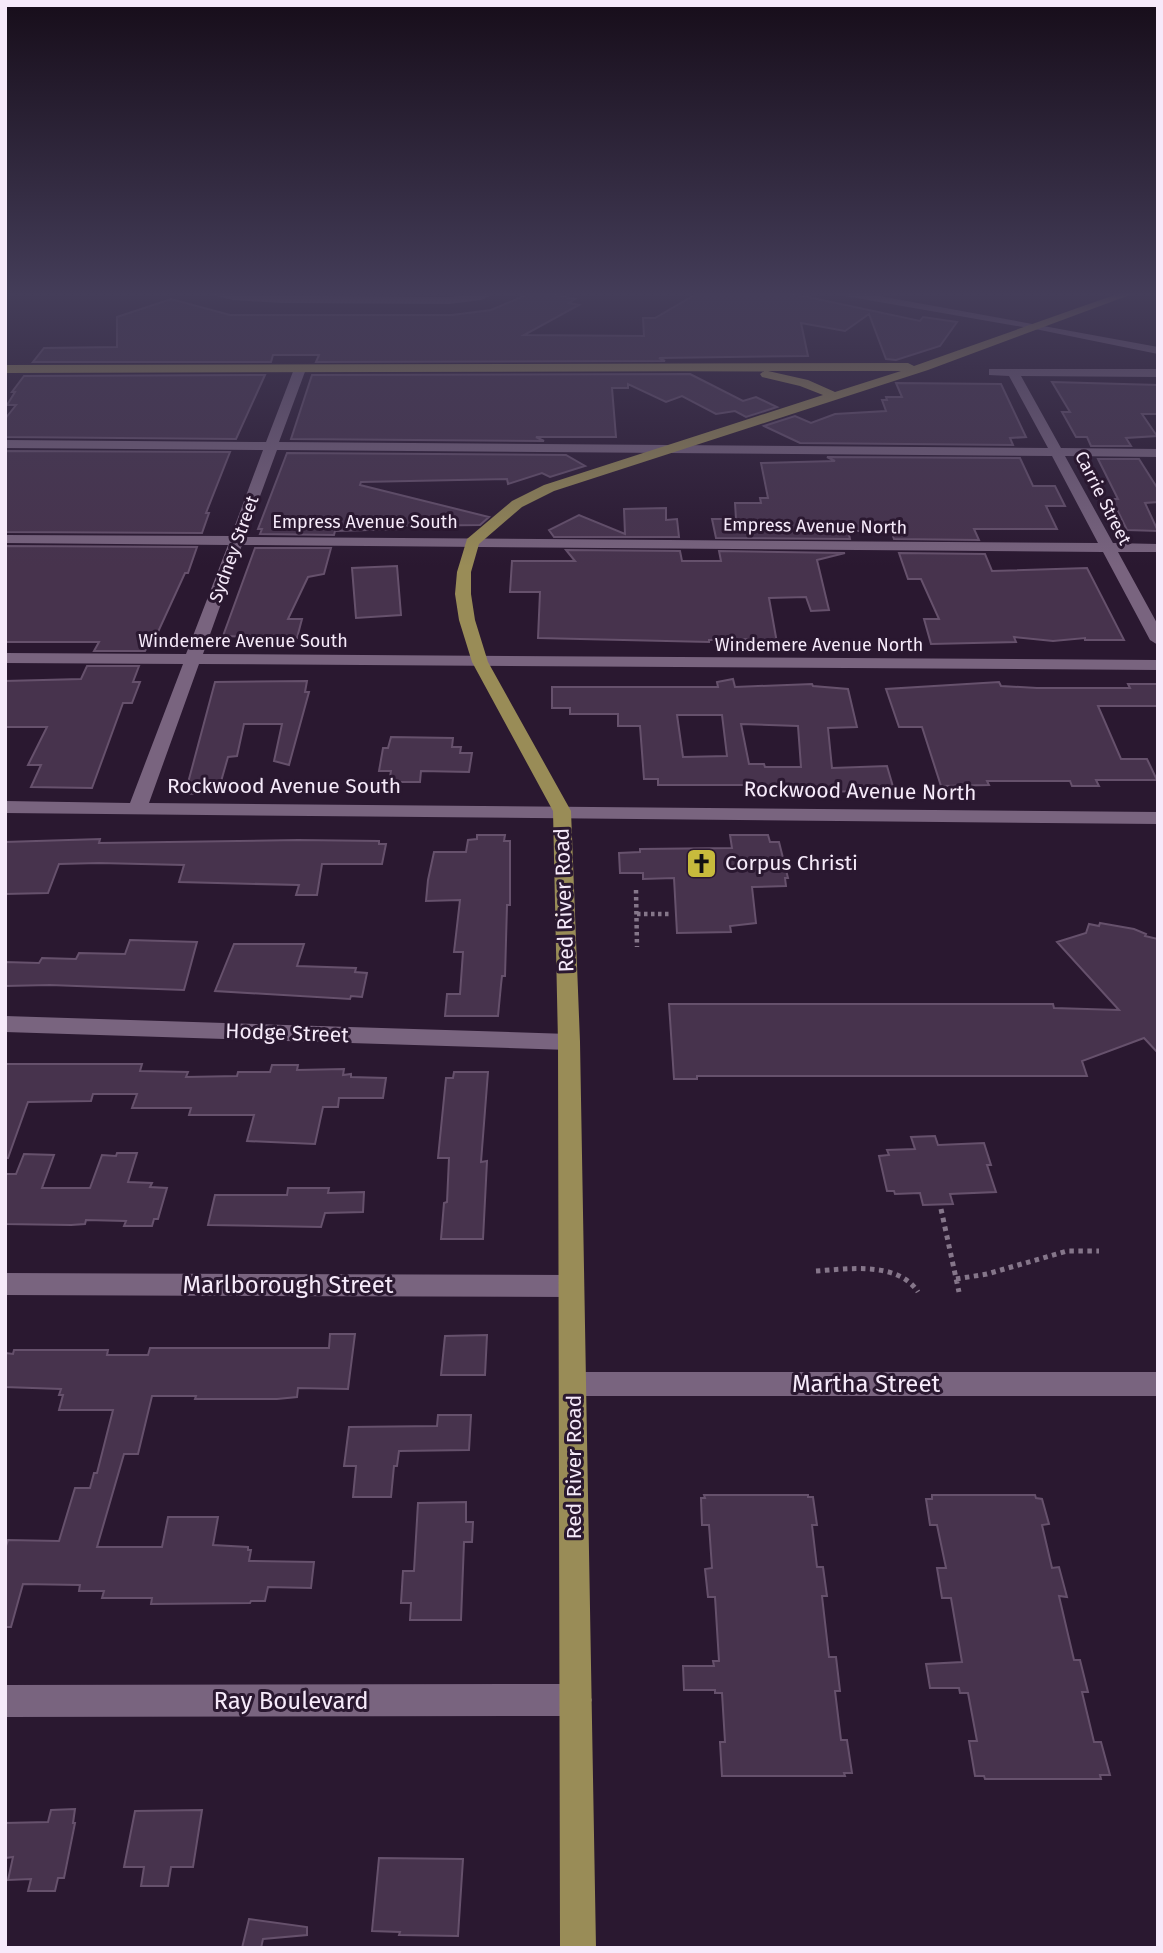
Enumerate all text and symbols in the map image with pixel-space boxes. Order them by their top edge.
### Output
street label: Carrie Street [1070,448,1136,549]
street label: Sydney Street [205,492,264,605]
street label: Empress Avenue South [272,511,458,533]
street label: Empress Avenue North [723,513,907,539]
street label: Windemere Avenue South [138,630,348,652]
street label: Windemere Avenue North [715,634,923,656]
street label: Rockwood Avenue South [167,773,401,799]
street label: Rockwood Avenue North [743,776,977,806]
street label: Red River Road [548,827,580,973]
church icon: Corpus Christi [685,846,719,880]
place label: Corpus Christi [725,850,858,876]
street label: Hodge Street [225,1018,350,1048]
street label: Marlborough Street [183,1271,394,1299]
street label: Martha Street [792,1370,940,1398]
street label: Red River Road [561,1395,587,1539]
street label: Ray Boulevard [214,1687,369,1715]

